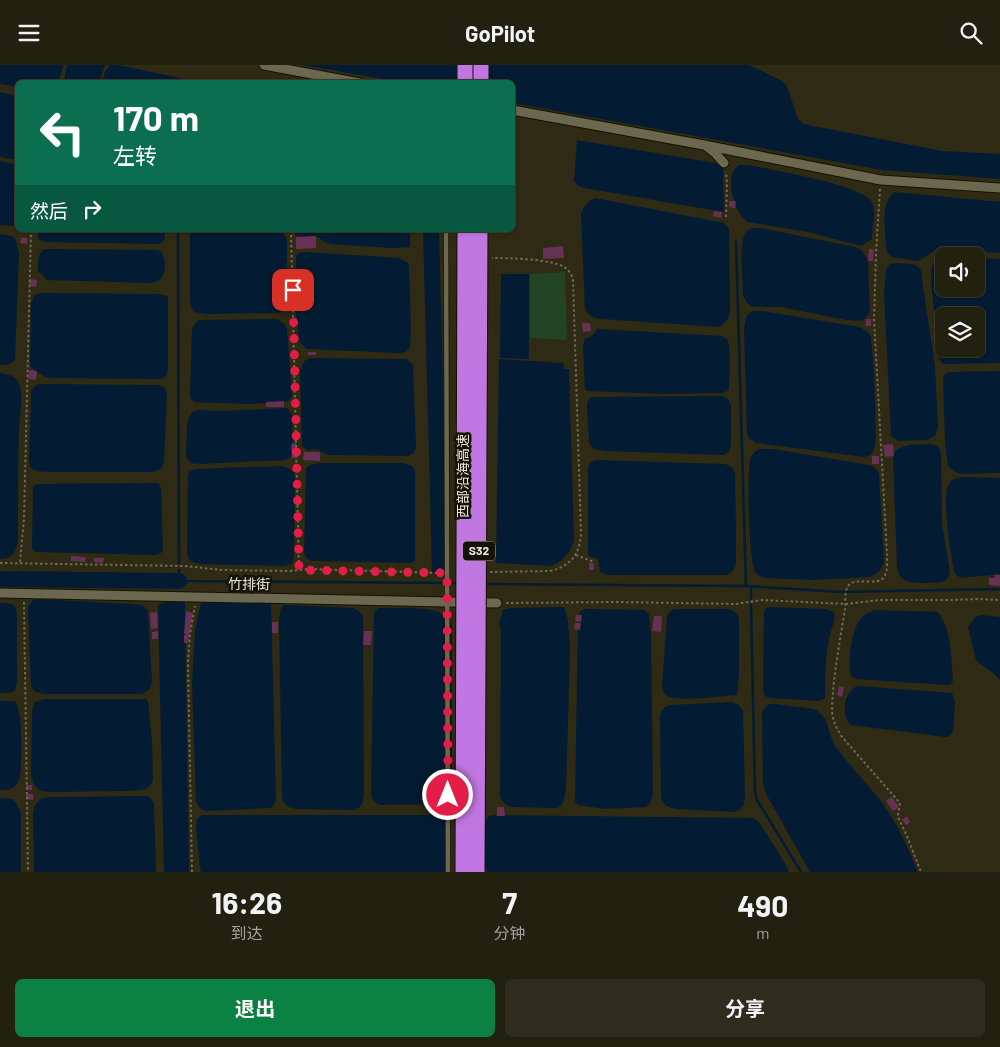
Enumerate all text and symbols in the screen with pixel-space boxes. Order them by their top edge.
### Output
icon: menu [15,19,43,47]
icon: search [957,19,985,47]
text: GoPilot [465,20,535,46]
text: 170 m [113,96,199,138]
icon: left [30,100,95,165]
text: 左转 [113,142,157,168]
icon: right [78,195,106,223]
text: 然后 [30,199,68,222]
map controls [935,247,985,357]
button: sound [935,247,985,297]
pin [272,269,314,311]
icon: arrive [279,276,307,304]
button: layers [935,307,985,357]
street label: 西部沿海高速 [454,434,471,518]
road number: S32 [463,541,495,561]
street label: 竹排街 [228,575,270,592]
position arrow [421,768,473,820]
text: 16:26 [212,884,282,920]
text: 7 [502,884,517,920]
text: 490 [737,887,788,923]
text: 到达 [231,923,263,942]
text: 分钟 [494,923,526,942]
text: m [756,923,769,942]
button: 退出 [15,979,495,1037]
button: 分享 [505,979,985,1037]

